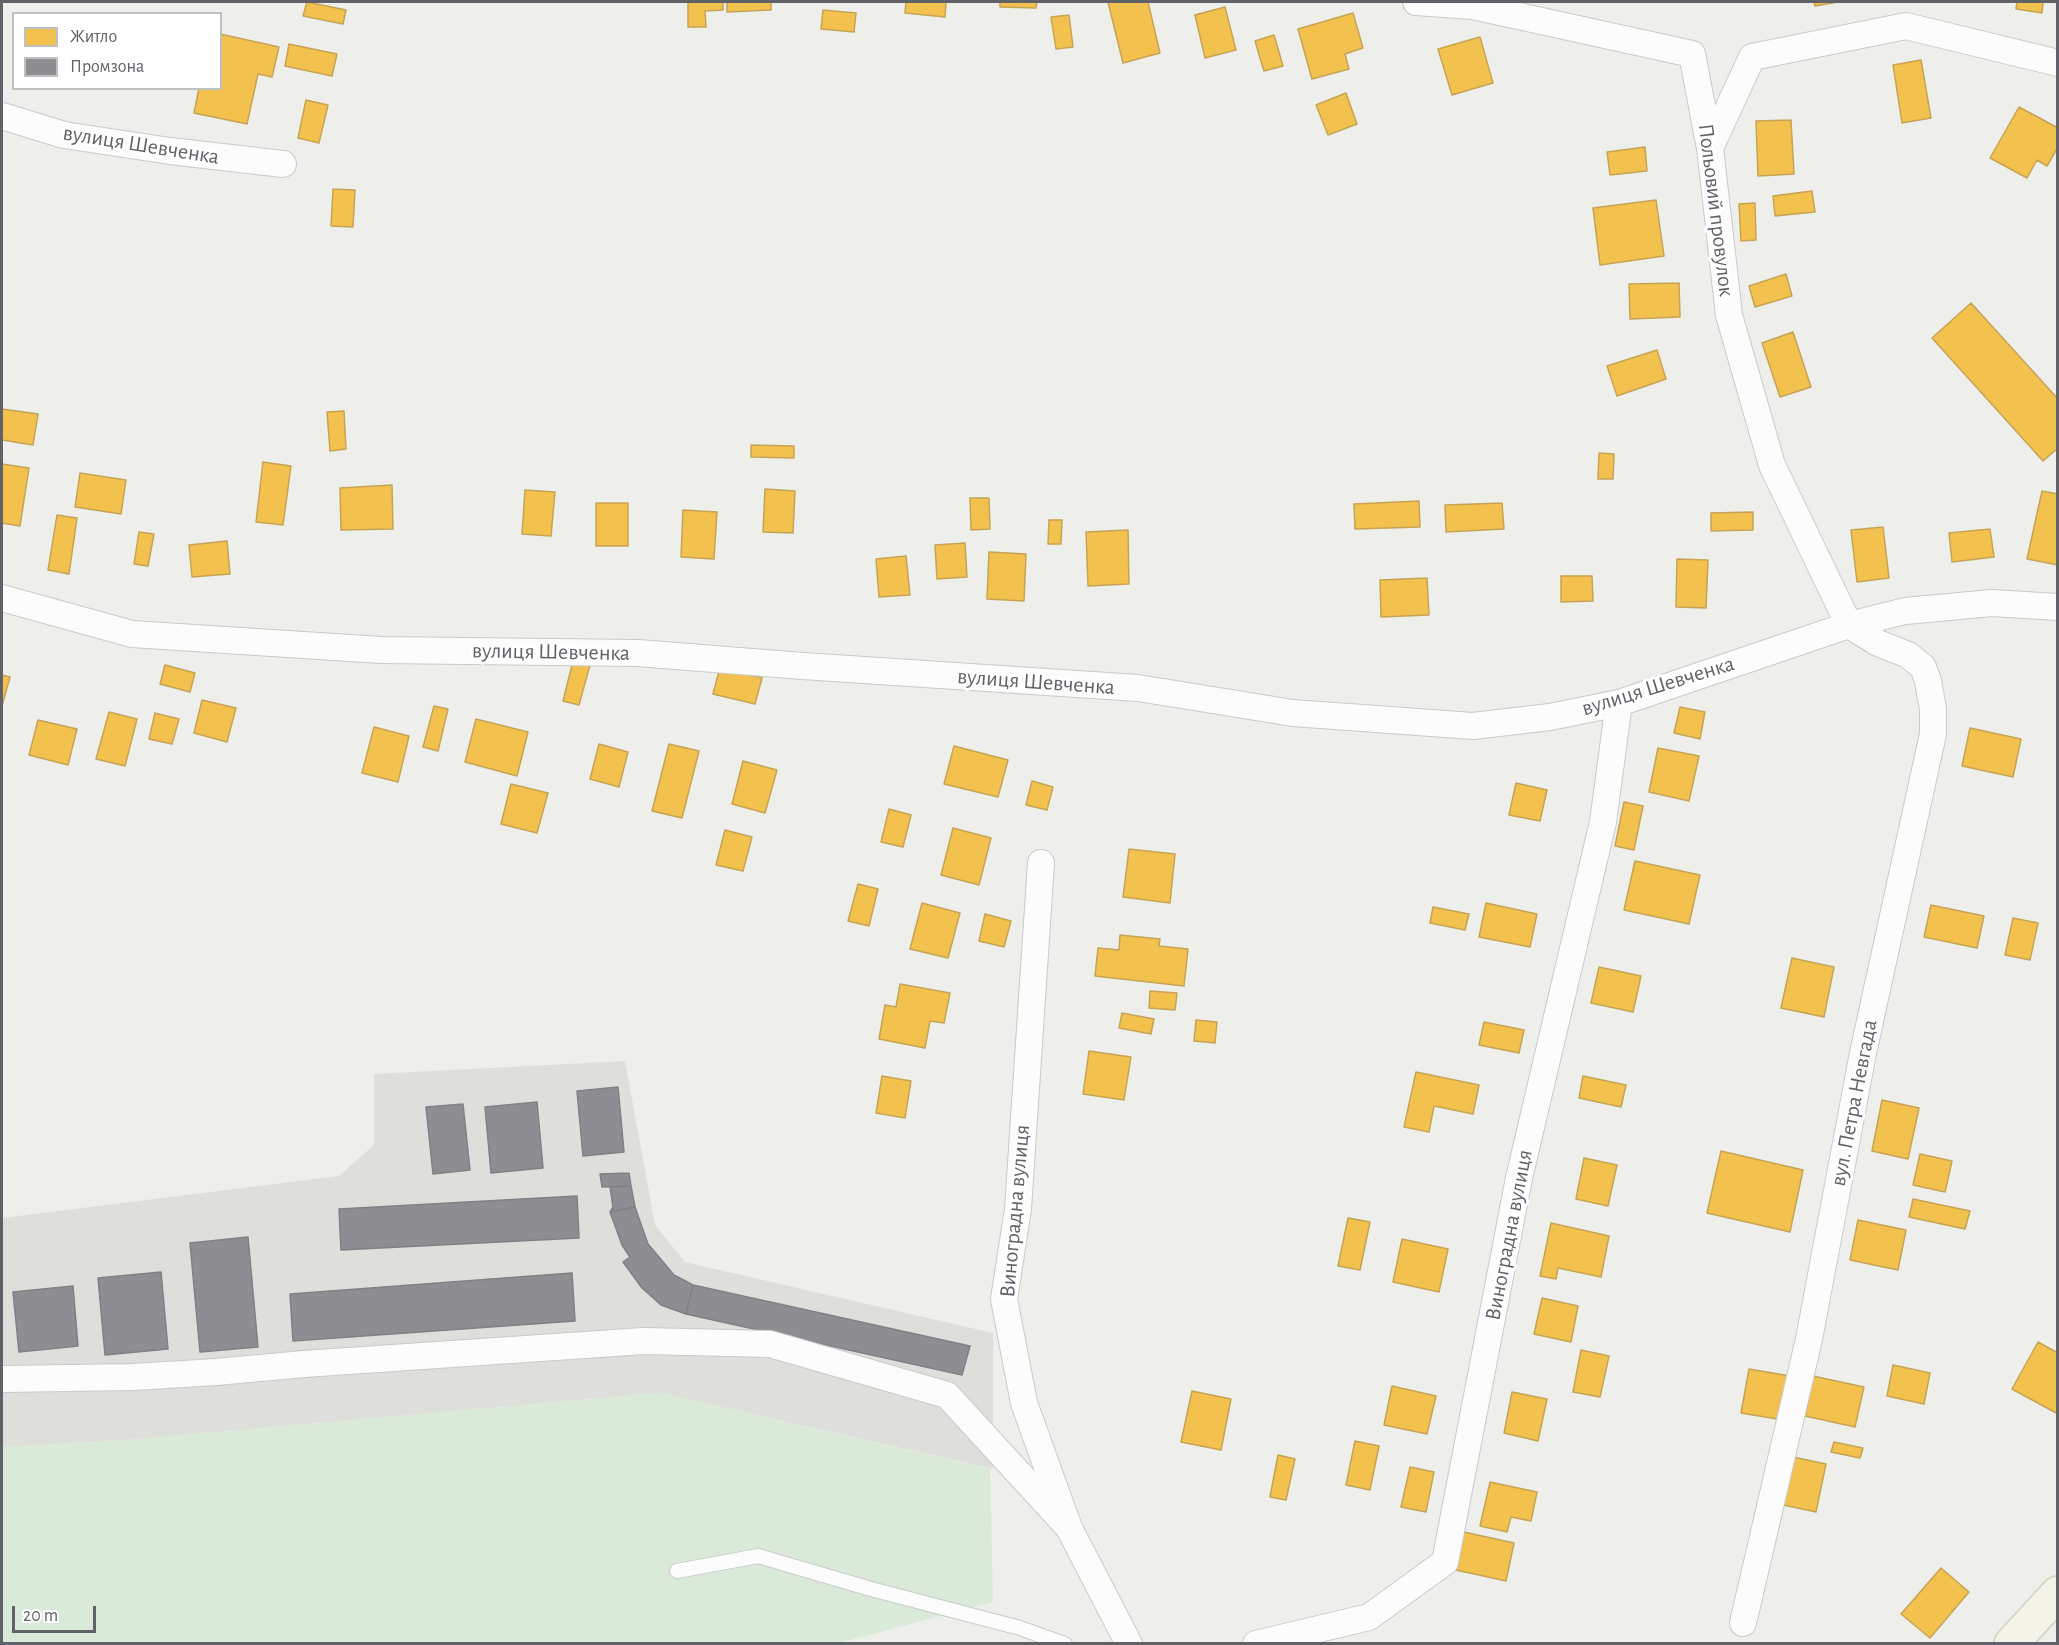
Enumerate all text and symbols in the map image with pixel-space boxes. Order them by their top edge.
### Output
legend [12,12,222,90]
text: Житло [70,28,117,46]
text: Промзона [70,58,144,76]
street label: вулиця Шевченка [61,120,221,170]
street label: Польовий провулок [1692,122,1740,298]
street label: вулиця Шевченка [472,637,630,667]
street label: вулиця Шевченка [1579,650,1737,722]
street label: вулиця Шевченка [956,663,1116,701]
street label: вул. Петра Невгада [1825,1017,1883,1189]
street label: Виноградна вулиця [994,1123,1036,1299]
street label: Виноградна вулиця [1479,1147,1539,1323]
scale bar [15,1594,99,1632]
text: 20 m [23,1607,58,1625]

